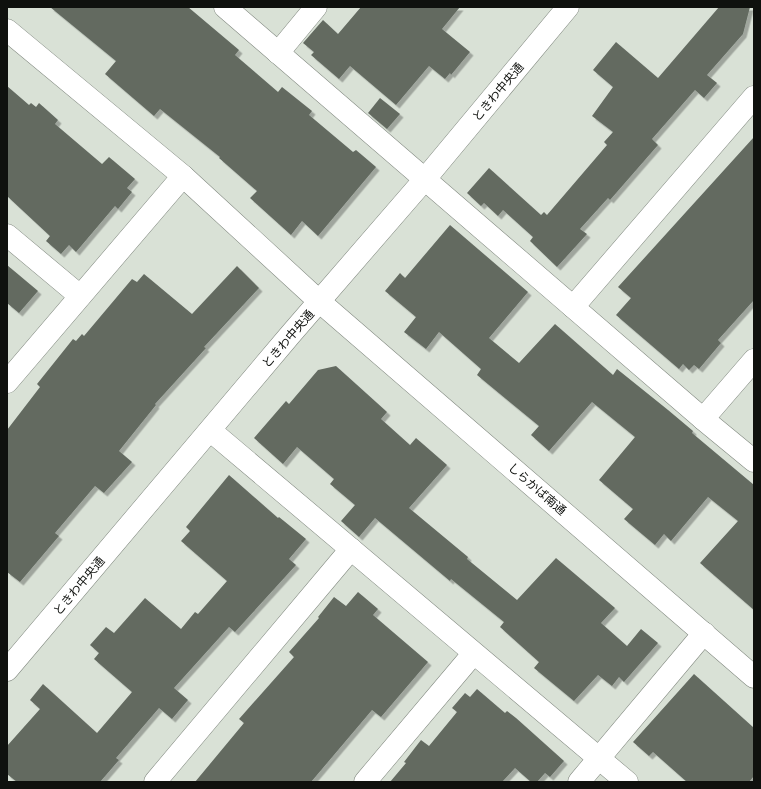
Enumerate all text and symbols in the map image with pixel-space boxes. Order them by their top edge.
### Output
street label: ときわ中央通 [469,59,527,124]
street label: ときわ中央通 [258,307,317,371]
street label: しらかば南通 [505,459,569,518]
street label: ときわ中央通 [50,553,108,618]

